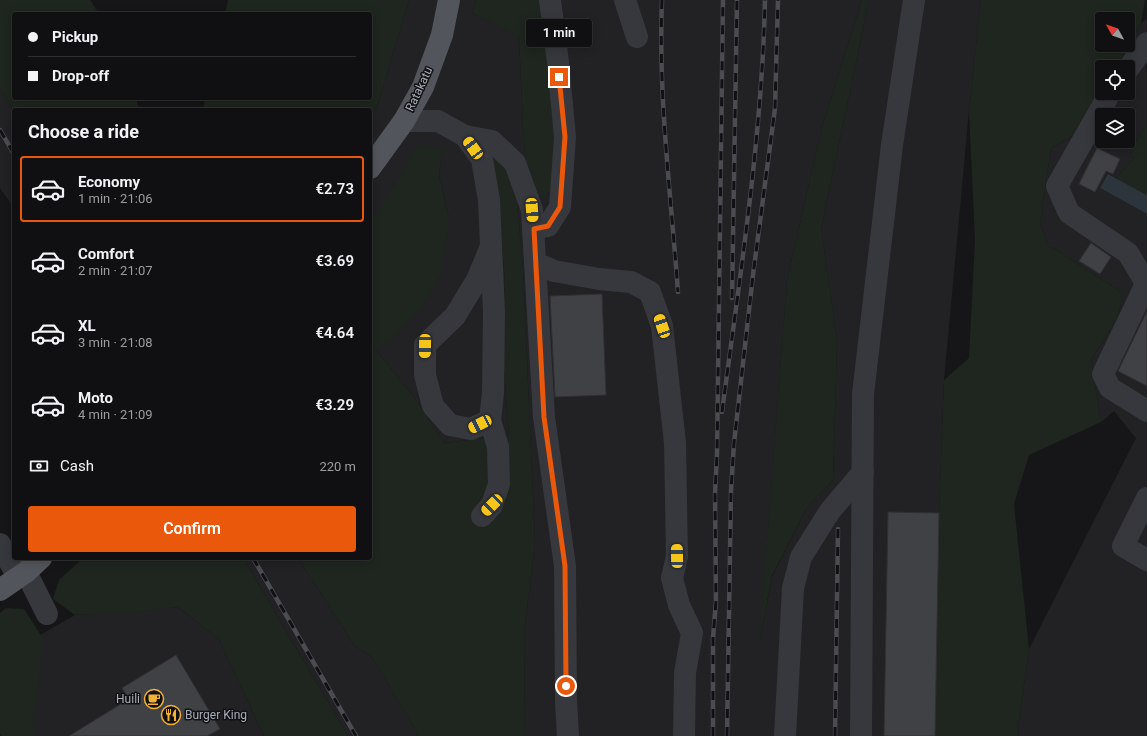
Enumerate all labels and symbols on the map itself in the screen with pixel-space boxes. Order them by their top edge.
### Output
north arrow [1095,12,1135,52]
callout: 1 min [526,19,592,47]
street label: Ratakatu [403,65,435,113]
route end [550,68,568,86]
car [461,135,485,161]
car [525,198,539,222]
car [652,313,672,339]
car [419,334,431,358]
car [467,413,493,435]
car [479,492,505,518]
car [671,544,683,568]
route start [557,677,575,695]
cafe icon: Huili [143,688,165,710]
place label: Huili [116,692,140,706]
restaurant icon: Burger King [160,704,182,726]
place label: Burger King [185,708,247,722]

